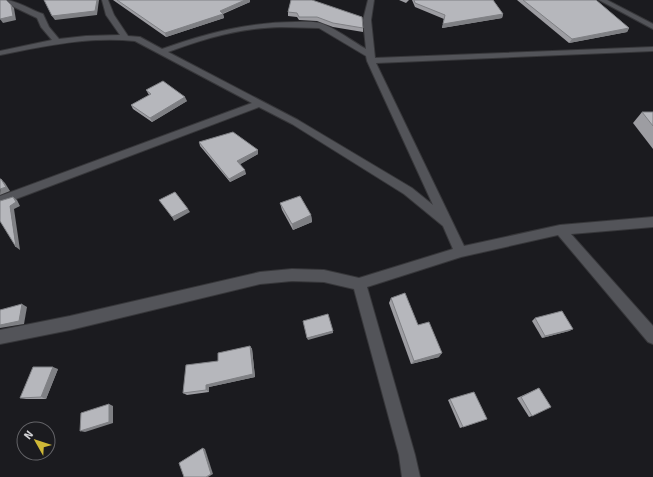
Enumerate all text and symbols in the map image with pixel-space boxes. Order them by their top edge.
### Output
north arrow [16,421,56,461]
text: N [21,428,36,442]

